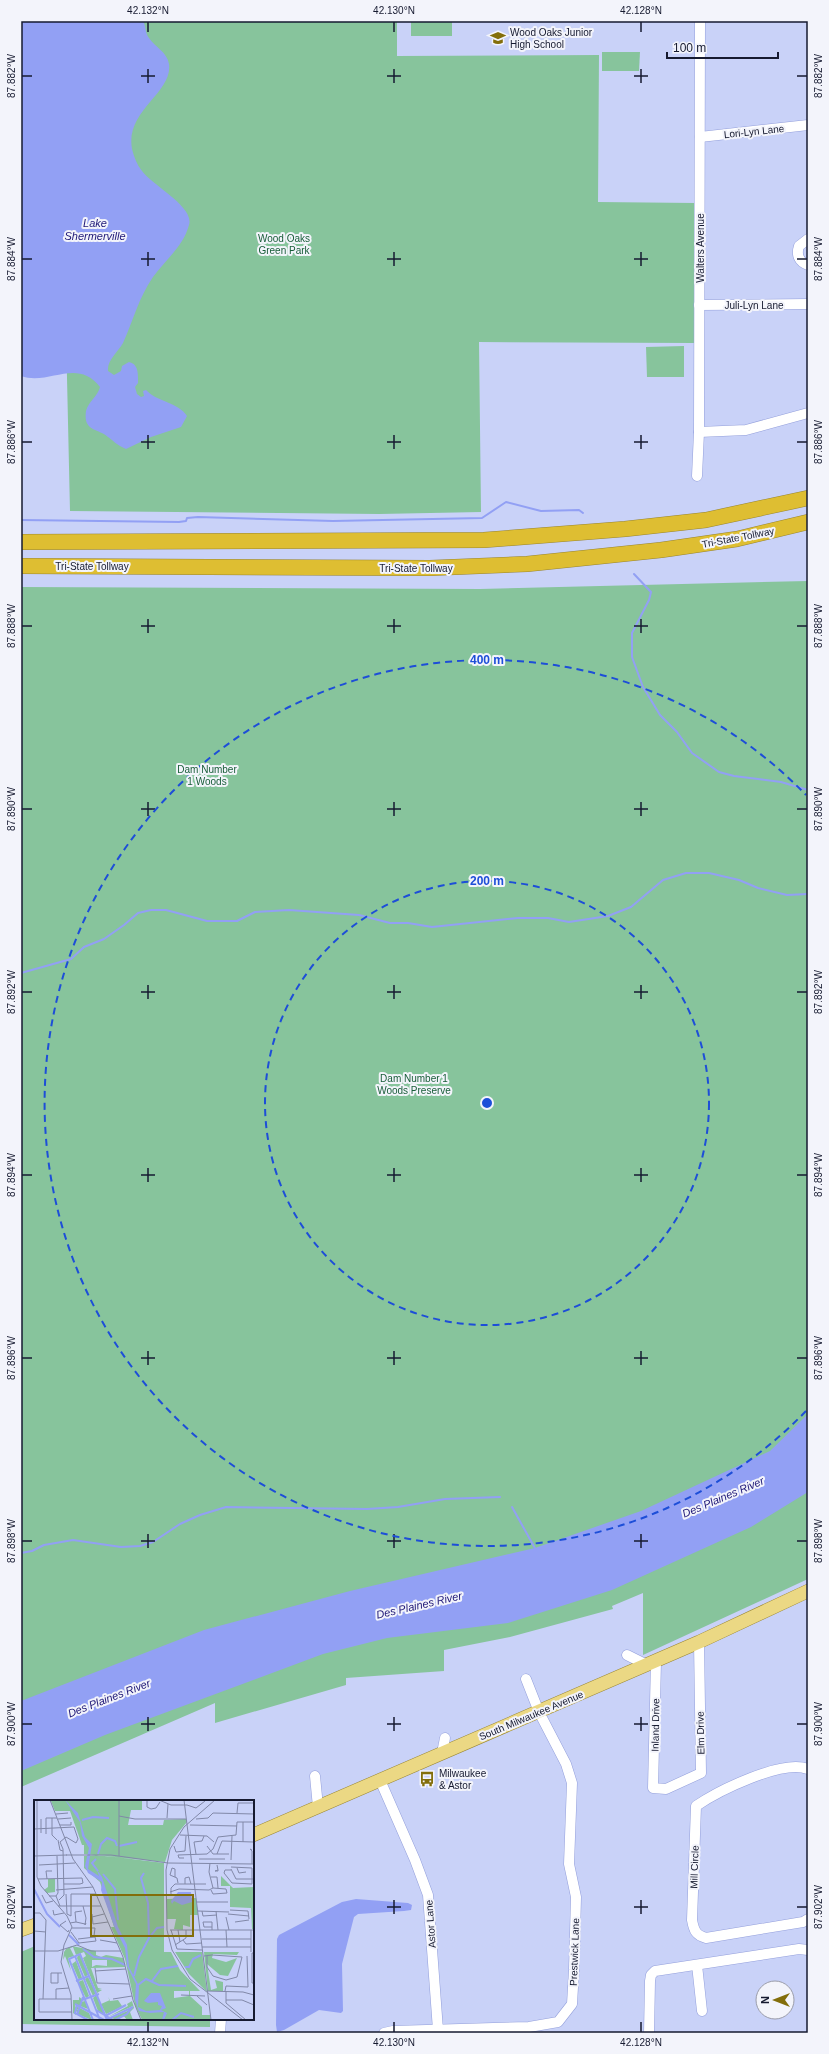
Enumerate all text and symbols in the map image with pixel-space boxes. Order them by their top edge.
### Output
text: 42.132°N [127,5,169,16]
text: 42.130°N [373,5,415,16]
text: 42.128°N [620,5,662,16]
place label: Wood Oaks Junior High School [510,27,593,50]
school or university icon: Wood Oaks Junior High School [489,29,507,47]
scale bar [667,34,778,60]
text: 100 m [673,41,706,55]
text: 87.882°W [6,53,17,98]
text: 87.882°W [813,53,824,98]
street label: Lori-Lyn Lane [723,123,785,140]
street label: Walters Avenue [695,213,706,283]
water label: Lake Shermerville [64,217,126,242]
park label: Wood Oaks Green Park [258,233,311,256]
text: 87.884°W [6,236,17,281]
text: 87.884°W [813,236,824,281]
street label: Juli-Lyn Lane [724,300,784,311]
text: 87.886°W [6,419,17,464]
text: 87.886°W [813,419,824,464]
street label: Tri-State Tollway [701,525,775,550]
street label: Tri-State Tollway [55,561,129,572]
street label: Tri-State Tollway [379,563,453,574]
text: 87.888°W [6,603,17,648]
text: 87.888°W [813,603,824,648]
text: 400 m [470,653,504,667]
park label: Dam Number 1 Woods [177,764,237,787]
text: 87.890°W [6,786,17,831]
text: 87.890°W [813,786,824,831]
text: 200 m [470,874,504,888]
text: 87.892°W [6,969,17,1014]
text: 87.892°W [813,969,824,1014]
park label: Dam Number 1 Woods Preserve [377,1073,451,1096]
centre of rings [480,1096,494,1110]
text: 87.894°W [6,1152,17,1197]
text: 87.894°W [813,1152,824,1197]
text: 87.896°W [6,1335,17,1380]
text: 87.896°W [813,1335,824,1380]
water label: Des Plaines River [680,1474,767,1520]
text: 87.898°W [6,1518,17,1563]
text: 87.898°W [813,1518,824,1563]
water label: Des Plaines River [375,1589,464,1621]
water label: Des Plaines River [66,1676,153,1719]
street label: South Milwaukee Avenue [477,1688,585,1742]
street label: Inland Drive [650,1698,661,1752]
text: 87.900°W [6,1701,17,1746]
text: 87.900°W [813,1701,824,1746]
street label: Elm Drive [695,1711,706,1755]
place label: Milwaukee & Astor [439,1768,487,1791]
bus stop icon: Milwaukee & Astor [418,1770,436,1788]
inset map [34,1800,254,2020]
street label: Mill Circle [688,1845,701,1889]
text: 87.902°W [6,1884,17,1929]
text: 87.902°W [813,1884,824,1929]
street label: Astor Lane [423,1899,438,1948]
street label: Prestwick Lane [568,1918,581,1986]
north arrow [755,1980,795,2020]
text: N [759,1996,771,2004]
text: 42.132°N [127,2037,169,2048]
text: 42.130°N [373,2037,415,2048]
text: 42.128°N [620,2037,662,2048]

